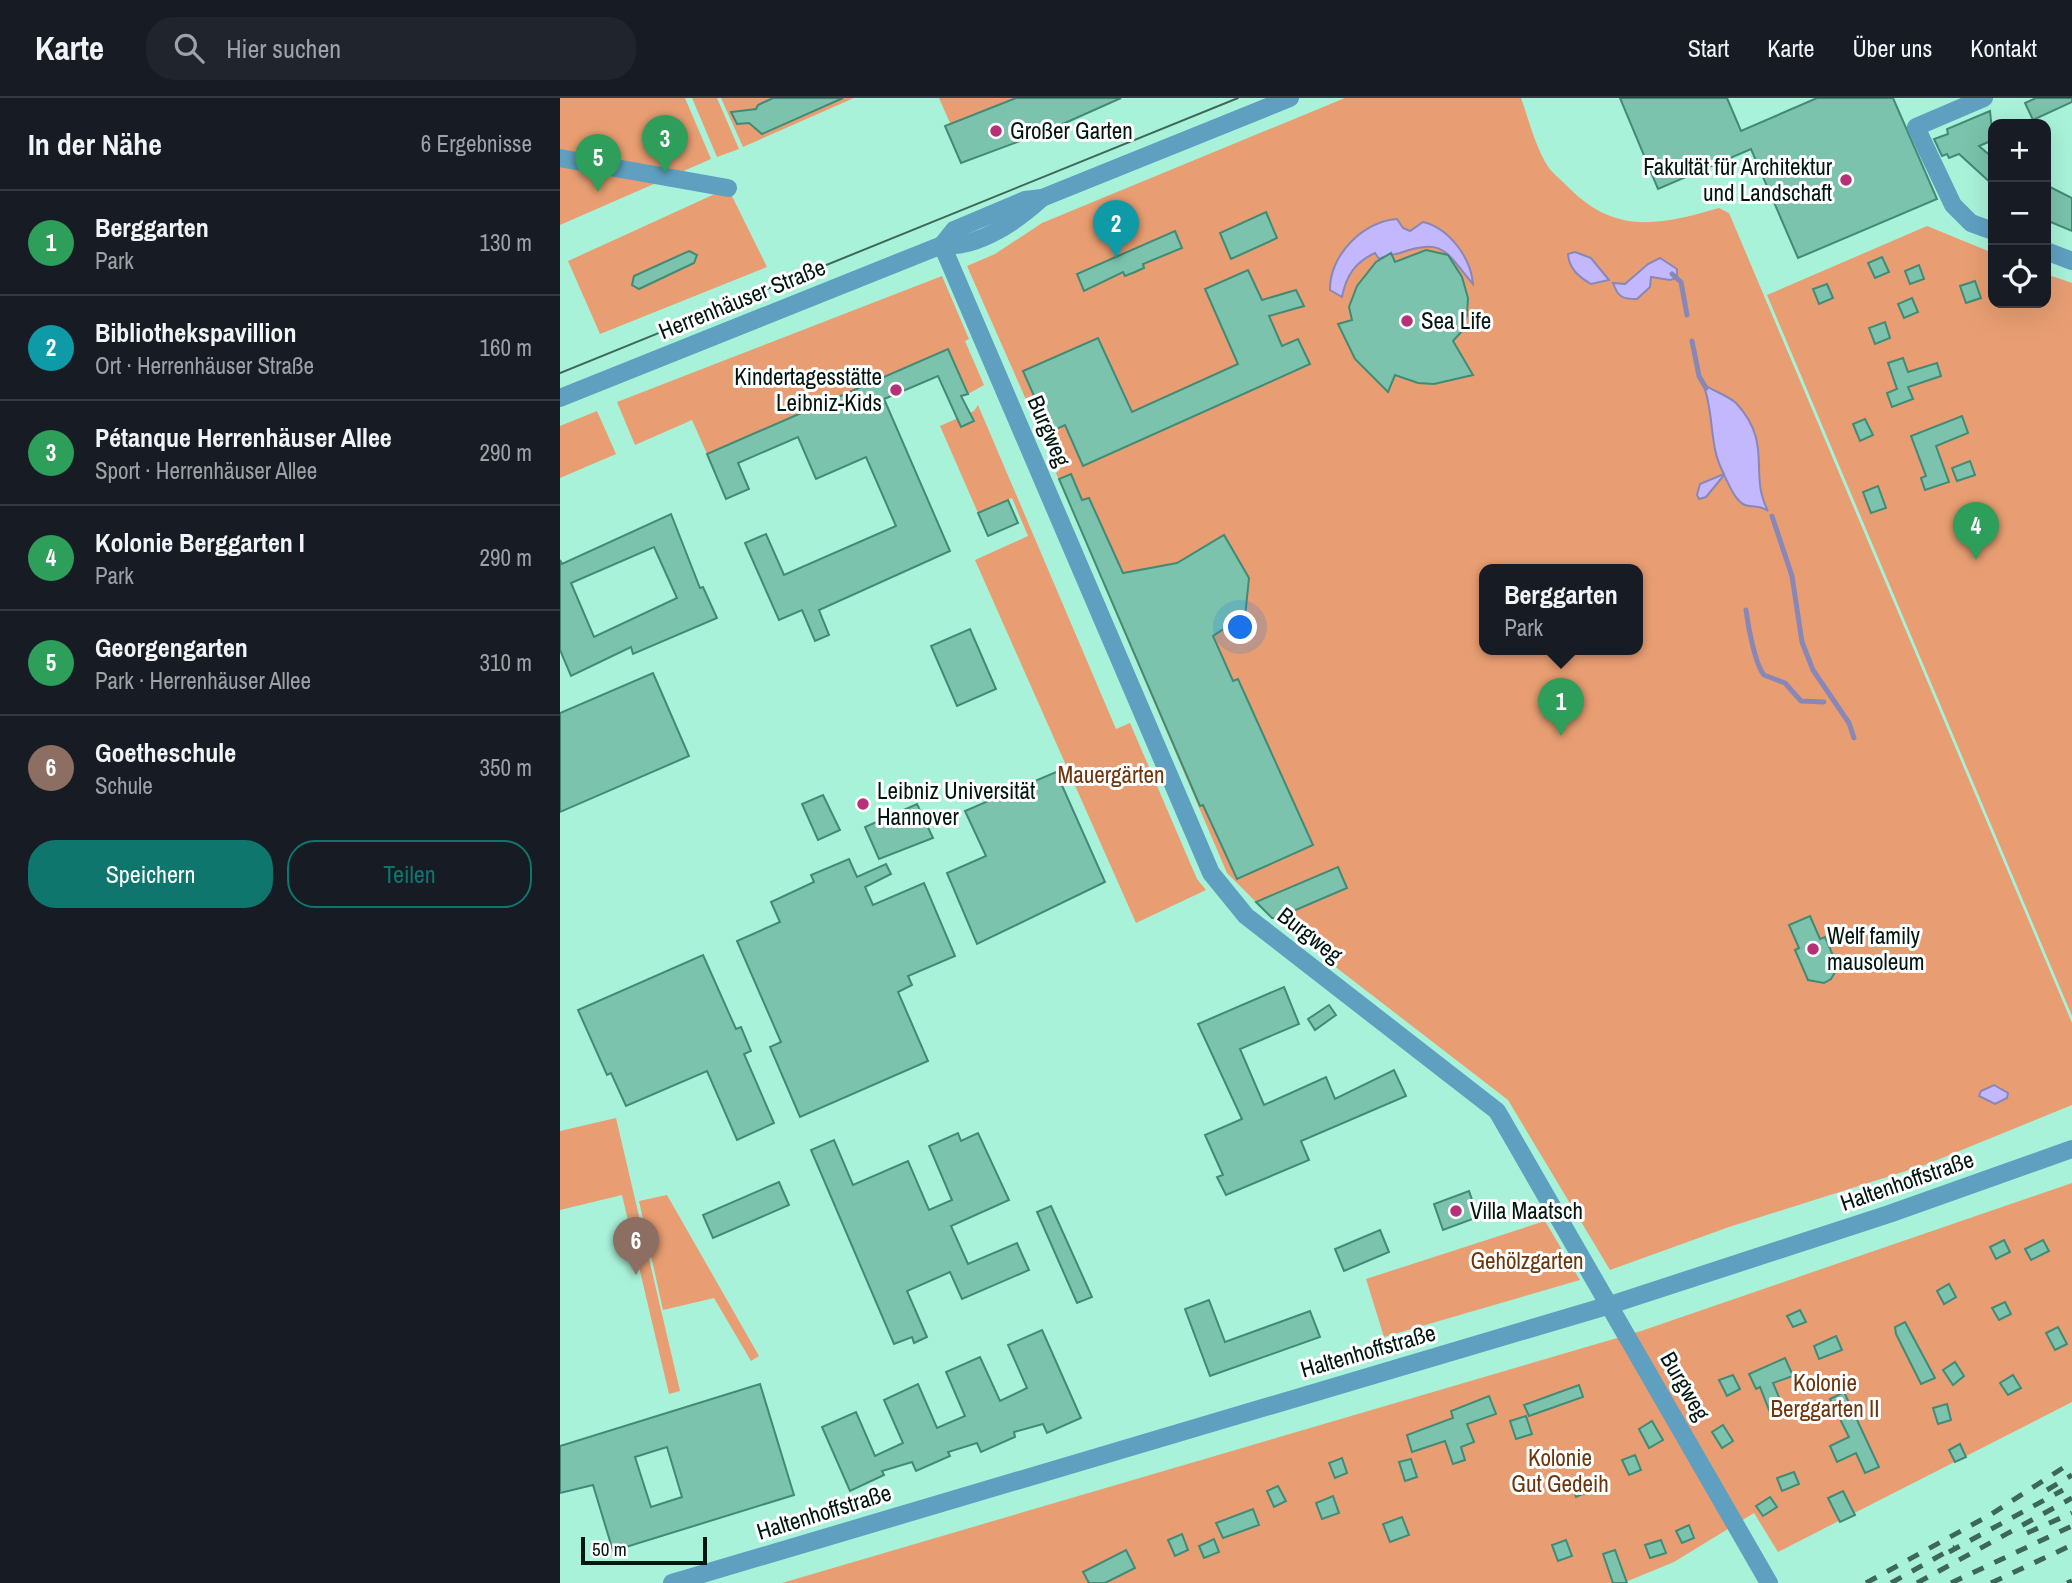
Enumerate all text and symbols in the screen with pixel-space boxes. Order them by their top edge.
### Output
search box [146,17,636,80]
text: Karte [35,26,104,70]
icon: search [170,29,208,67]
text: Hier suchen [226,31,341,66]
text: Start [1688,32,1729,64]
text: Karte [1767,32,1814,64]
text: Über uns [1852,32,1932,64]
text: Kontakt [1970,32,2037,64]
pin: 3 [642,115,688,173]
place label: Großer Garten [1010,115,1133,146]
map controls [1988,119,2051,308]
button: + [1988,119,2051,182]
marker: Großer Garten [988,123,1004,139]
text: In der Nähe [28,124,162,164]
text: 6 Ergebnisse [421,128,532,159]
pin: 5 [575,134,621,192]
place label: Fakultät für Architektur und Landschaft [1643,151,1833,208]
marker: Fakultät für Architektur und Landschaft [1838,172,1854,188]
button: − [1988,182,2051,245]
pin: 2 [1093,200,1139,258]
text: Berggarten [95,210,209,245]
text: 1 [46,227,56,258]
text: 130 m [480,227,532,258]
text: Park [95,245,134,276]
button: locate [1988,245,2051,308]
street label: Herrenhäuser Straße [654,251,830,346]
place label: Sea Life [1421,305,1491,336]
marker: Sea Life [1399,313,1415,329]
text: Bibliothekspavillion [95,315,296,350]
text: 2 [46,332,56,363]
text: 160 m [480,332,532,363]
text: Ort · Herrenhäuser Straße [95,350,314,381]
place label: Kindertagesstätte Leibniz-Kids [734,361,882,418]
marker: Kindertagesstätte Leibniz-Kids [888,382,904,398]
street label: Burgweg [1021,390,1078,472]
text: Pétanque Herrenhäuser Allee [95,420,392,455]
text: 3 [46,437,56,468]
text: 290 m [480,437,532,468]
text: Sport · Herrenhäuser Allee [95,455,317,486]
pin: 4 [1953,502,1999,560]
text: Kolonie Berggarten I [95,525,305,560]
text: 4 [46,542,56,573]
text: 290 m [480,542,532,573]
text: Park [95,560,134,591]
popup [1479,564,1643,655]
text: Berggarten [1504,577,1618,612]
your location [1223,610,1257,644]
text: Park [1504,612,1543,643]
text: Georgengarten [95,630,248,665]
text: 5 [46,647,56,678]
text: 310 m [480,647,532,678]
text: Park · Herrenhäuser Allee [95,665,311,696]
pin: 1 [1538,678,1584,736]
text: Goetheschule [95,735,236,770]
text: 6 [46,752,56,783]
text: 350 m [480,752,532,783]
park label: Mauergärten [1058,759,1164,790]
text: Schule [95,770,153,801]
place label: Leibniz Universität Hannover [877,775,1035,832]
marker: Leibniz Universität Hannover [855,796,871,812]
button: Speichern [28,840,273,908]
button: Teilen [287,840,532,908]
street label: Burgweg [1271,899,1350,970]
place label: Welf family mausoleum [1827,920,1924,977]
marker: Welf family mausoleum [1805,941,1821,957]
street label: Haltenhoffstraße [1836,1143,1978,1218]
place label: Villa Maatsch [1470,1195,1583,1226]
marker: Villa Maatsch [1448,1203,1464,1219]
pin: 6 [613,1217,659,1275]
park label: Gehölzgarten [1470,1245,1584,1276]
street label: Haltenhoffstraße [1297,1316,1439,1385]
street label: Burgweg [1653,1346,1718,1426]
park label: Kolonie Berggarten II [1770,1367,1880,1424]
park label: Kolonie Gut Gedeih [1511,1442,1609,1499]
street label: Haltenhoffstraße [753,1476,895,1547]
scale bar [581,1534,707,1566]
text: 50 m [592,1536,627,1562]

